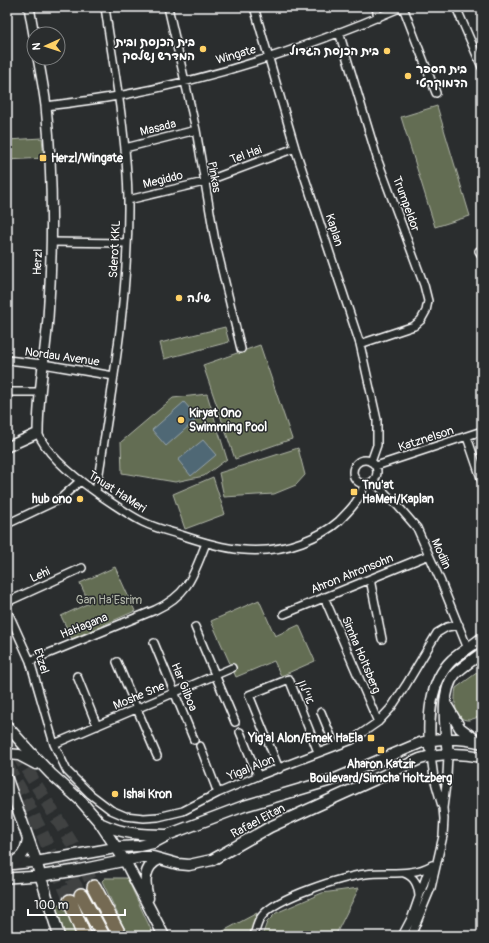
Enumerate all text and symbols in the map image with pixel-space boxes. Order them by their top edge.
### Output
north arrow [26,26,66,66]
place label: בית הכנסת ובית המדרש נשלסק [114,35,195,64]
text: N [30,42,43,51]
street label: Wingate [214,42,258,68]
marker: בית הכנסת ובית המדרש נשלסק [198,44,208,54]
place label: בית הכנסת הגדול [290,44,379,59]
marker: בית הכנסת הגדול [382,46,392,56]
place label: בית הספר הדמוקרטי [416,62,468,91]
marker: בית הספר הדמוקרטי [403,71,413,81]
street label: Masada [138,116,178,140]
street label: Tel Hai [228,142,264,168]
place label: Herzl/Wingate [51,151,124,166]
marker: Herzl/Wingate [38,153,48,163]
street label: Pinkas [204,160,224,194]
street label: Megiddo [141,168,185,192]
street label: Trumpeldor [389,174,423,234]
street label: Kaplan [322,212,346,248]
street label: Sderot KKL [106,219,124,278]
street label: Herzl [30,248,46,275]
place label: שילה [187,291,211,306]
marker: שילה [174,293,184,303]
street label: Nordau Avenue [24,344,100,370]
place label: Kiryat Ono Swimming Pool [189,406,267,435]
marker: Kiryat Ono Swimming Pool [176,415,186,425]
street label: Katznelson [396,423,456,455]
street label: Tnuat HaMeri [85,468,149,516]
place label: Tnu'at HaMeri/Kaplan [361,478,434,507]
marker: Tnu'at HaMeri/Kaplan [349,487,359,497]
place label: hub ono [32,492,73,507]
marker: hub ono [75,494,85,504]
street label: Modiin [428,536,454,572]
street label: Ahron Ahronsohn [309,551,396,597]
street label: Lehi [28,564,52,586]
park label: Gan Ha'Esrim [76,593,143,608]
street label: HaHagana [58,610,110,642]
street label: Simha Holtsberg [338,614,384,696]
street label: Etzel [30,646,52,676]
street label: Har Gilboa [168,661,201,714]
street label: Moshe Sne [111,678,167,714]
street label: איילון [294,678,318,707]
place label: Yig'al Alon/Emek HaEla [247,731,363,746]
marker: Yig'al Alon/Emek HaEla [366,733,376,743]
marker: Aharon Katzir Boulevard/Simcha Holtzberg [376,745,386,755]
street label: Yigal Alon [224,752,277,785]
place label: Aharon Katzir Boulevard/Simcha Holtzberg [310,757,452,786]
place label: Ishai Kron [123,787,172,802]
marker: Ishai Kron [110,789,120,799]
street label: Rafael Eitan [228,800,288,841]
scale bar [28,891,125,917]
text: 100 m [34,898,69,913]

